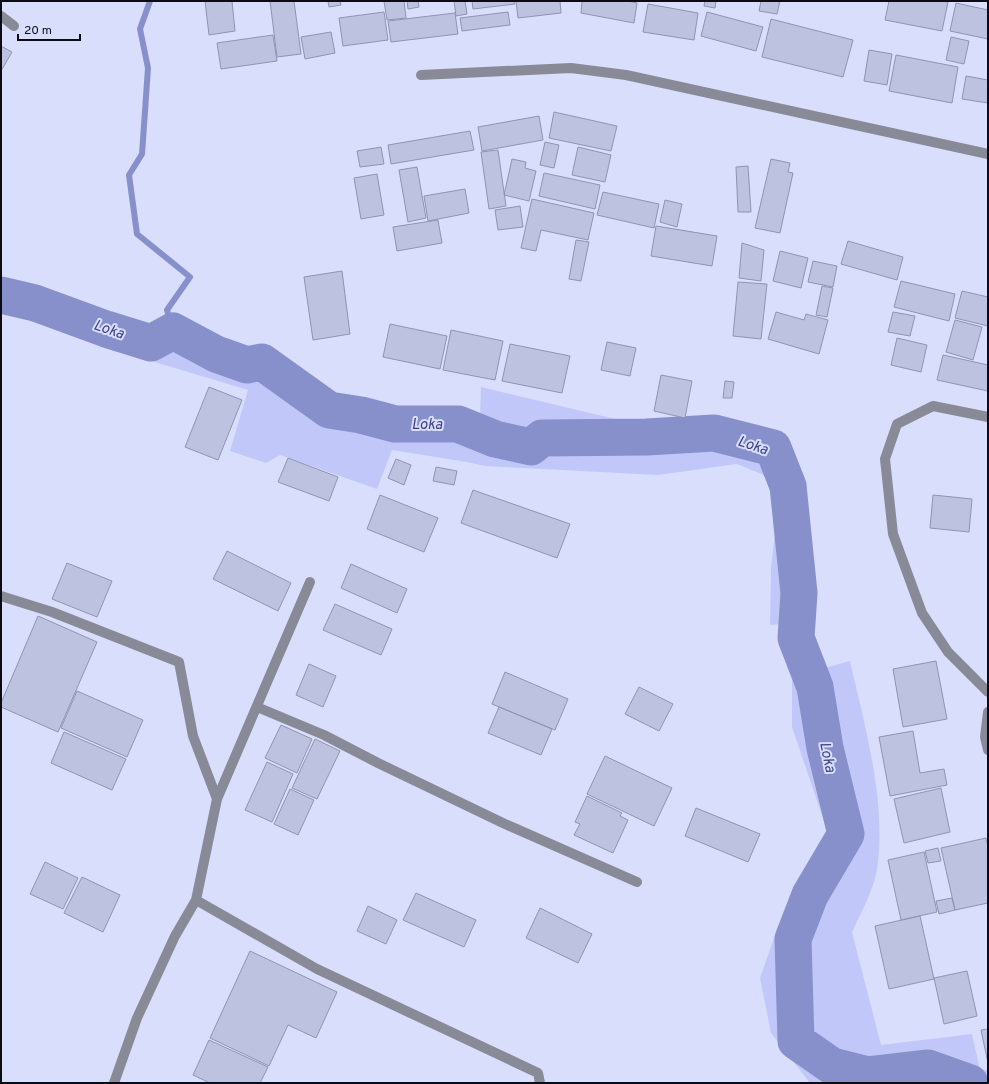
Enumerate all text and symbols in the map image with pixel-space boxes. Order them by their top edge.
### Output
scale bar [18,16,80,42]
text: 20 m [24,23,52,39]
water label: Loka [91,316,126,345]
water label: Loka [412,416,443,435]
water label: Loka [735,433,770,460]
water label: Loka [814,740,839,775]

